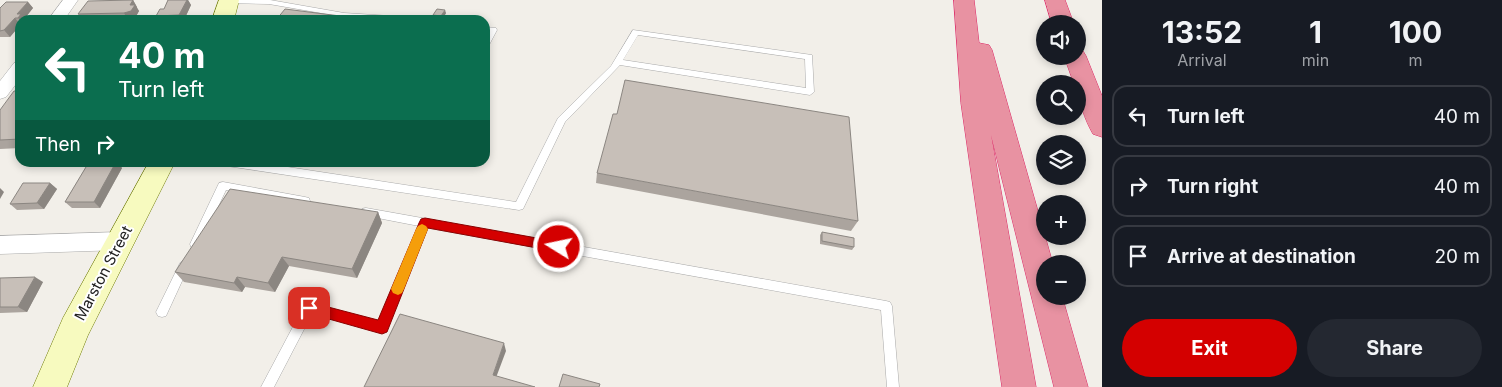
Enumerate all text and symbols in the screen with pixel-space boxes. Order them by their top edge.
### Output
text: 13:52 [1162,14,1242,50]
text: 1 [1309,14,1322,50]
text: 100 [1389,14,1442,50]
map controls [1036,15,1086,305]
button: sound [1036,15,1086,65]
text: 40 m [118,34,206,76]
icon: left [35,35,100,100]
text: Arrival [1177,50,1227,70]
text: min [1302,50,1329,70]
text: m [1409,50,1423,70]
button: search [1036,75,1086,125]
text: Turn left [118,76,204,102]
icon: left [1124,102,1152,130]
text: Turn left [1167,105,1245,128]
text: 40 m [1434,105,1480,128]
icon: right [91,130,119,158]
text: Then [35,133,81,156]
button: layers [1036,135,1086,185]
icon: right [1124,172,1152,200]
text: Turn right [1167,175,1258,198]
text: 40 m [1434,175,1480,198]
button: + [1036,195,1086,245]
position arrow [532,220,584,272]
street label: Marston Street [70,222,136,324]
icon: arrive [1124,242,1152,270]
text: Arrive at destination [1167,245,1356,268]
text: 20 m [1434,245,1480,268]
button: − [1036,255,1086,305]
pin [288,287,330,329]
icon: arrive [295,294,323,322]
button: Exit [1122,319,1297,377]
button: Share [1307,319,1482,377]

